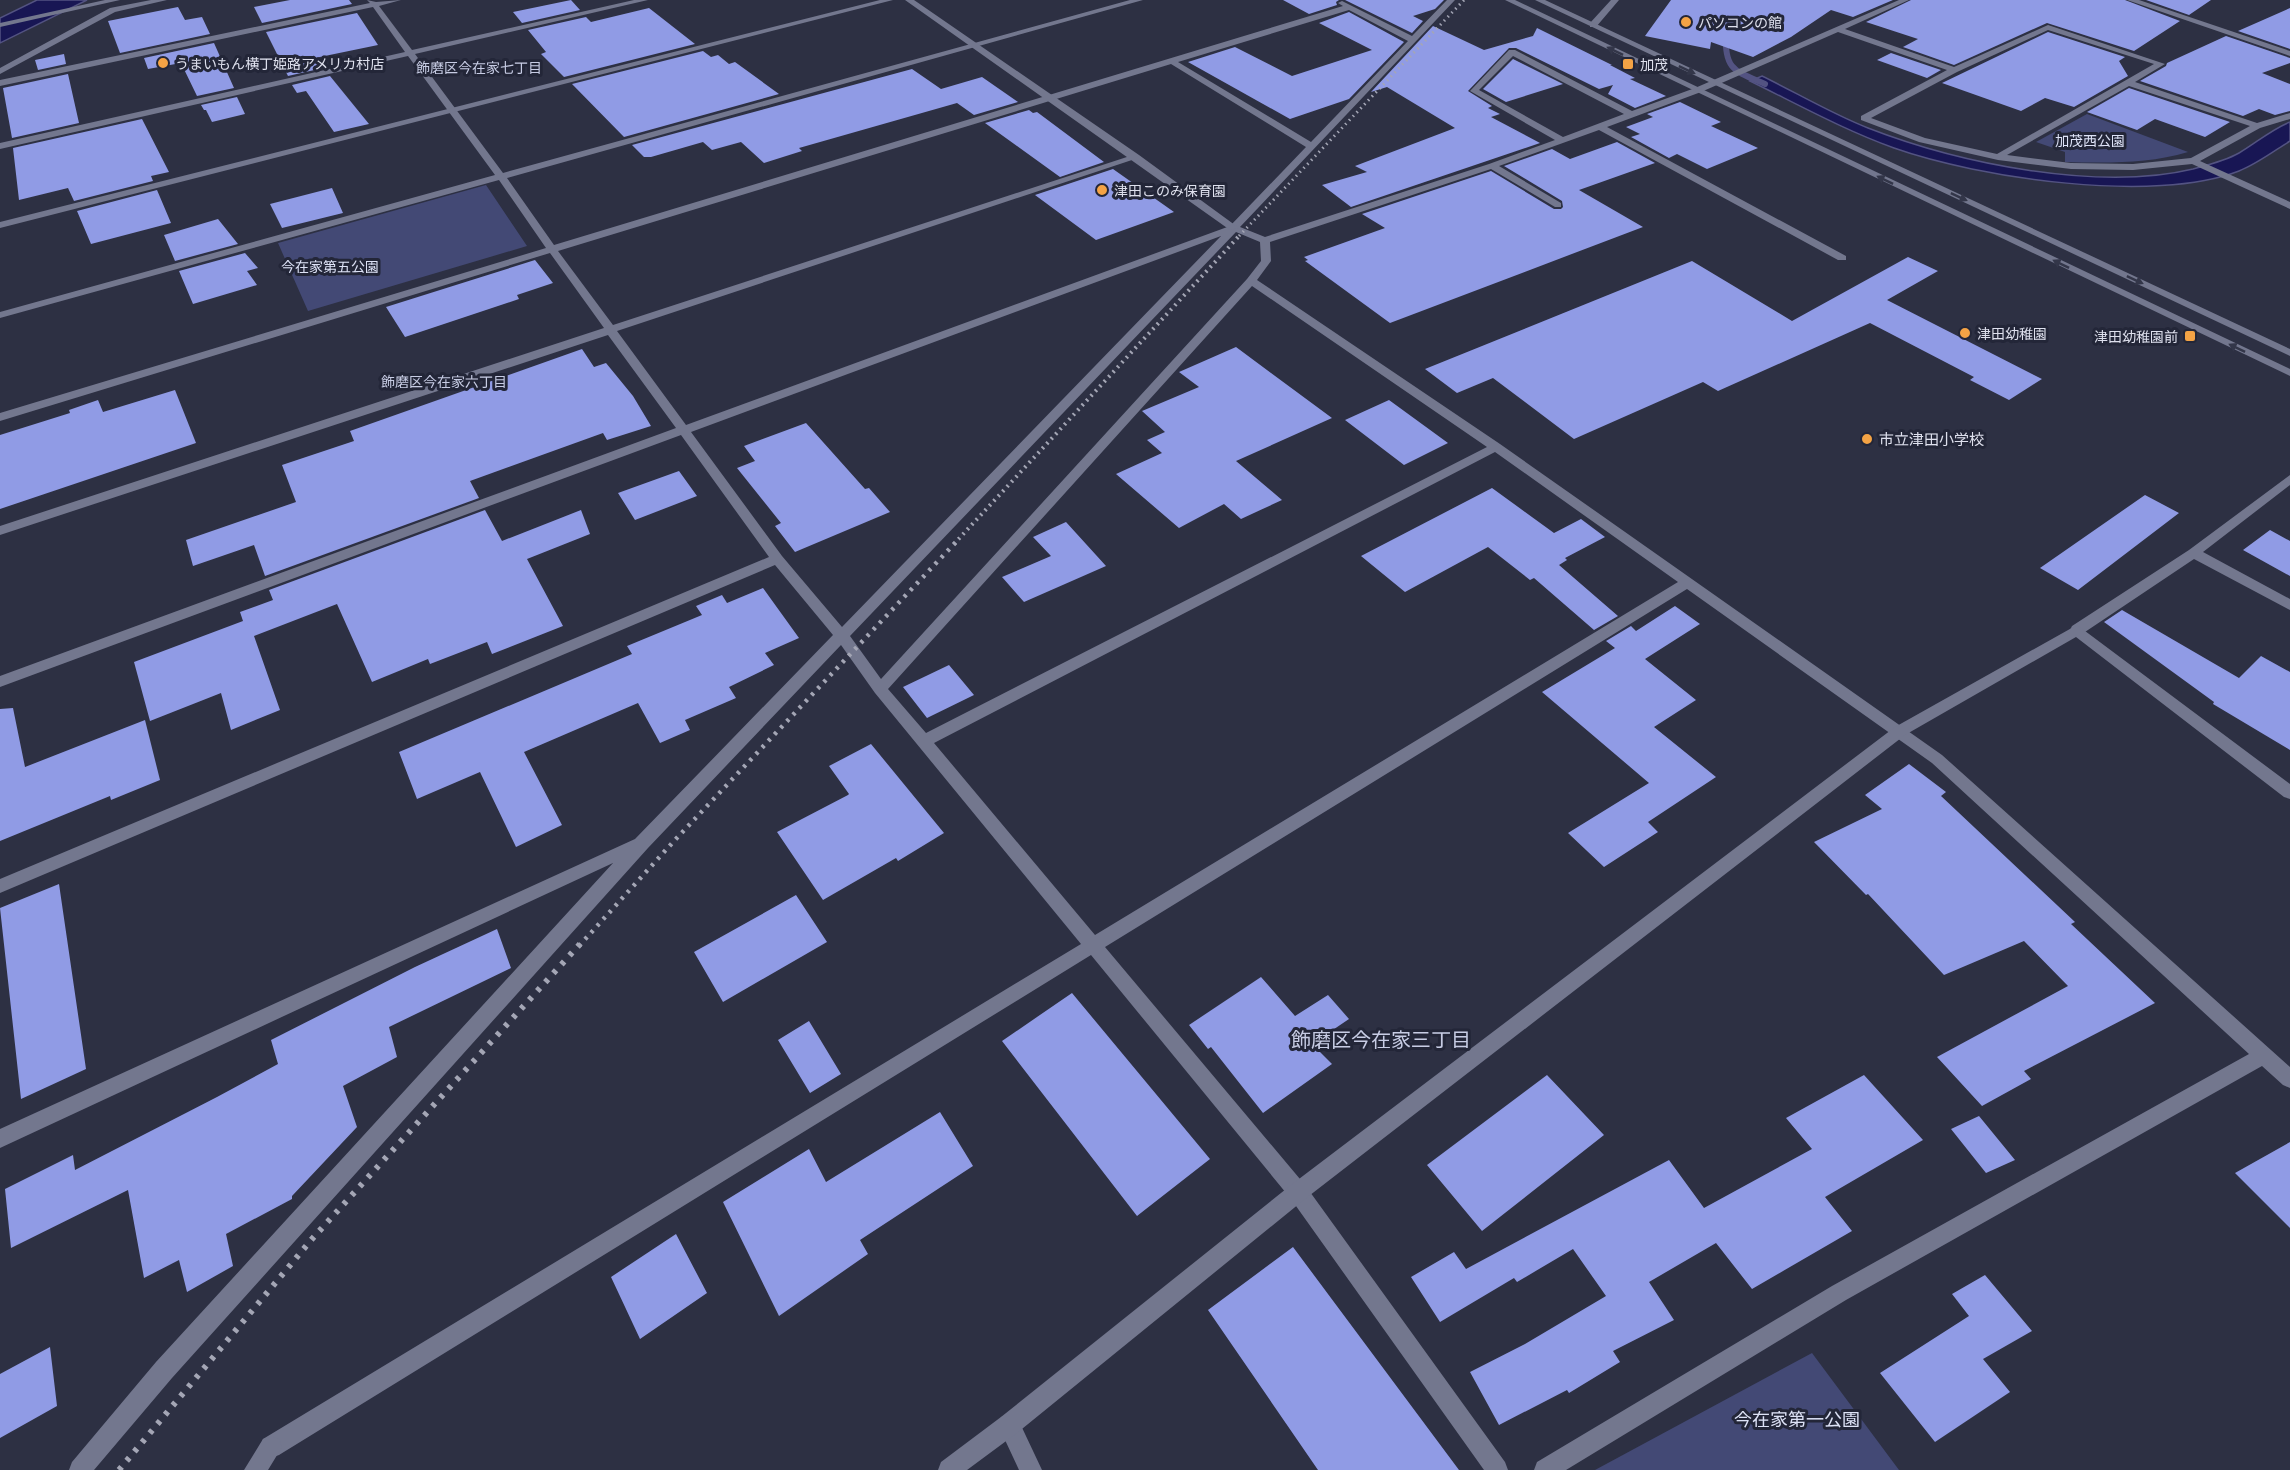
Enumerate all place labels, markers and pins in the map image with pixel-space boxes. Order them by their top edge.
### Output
place label: パソコンの館 [1698,14,1782,31]
marker: パソコンの館 [1679,15,1693,29]
place label: うまいもん横丁姫路アメリカ村店 [175,55,384,72]
marker: うまいもん横丁姫路アメリカ村店 [156,56,170,70]
place label: 加茂 [1640,56,1668,73]
marker: 加茂 [1621,57,1635,71]
place label: 津田このみ保育園 [1114,182,1226,199]
marker: 津田このみ保育園 [1095,183,1109,197]
place label: 津田幼稚園 [1977,325,2047,342]
marker: 津田幼稚園 [1958,326,1972,340]
place label: 津田幼稚園前 [2094,328,2178,345]
marker: 津田幼稚園前 [2183,329,2197,343]
place label: 市立津田小学校 [1879,430,1984,448]
marker: 市立津田小学校 [1860,432,1874,446]

